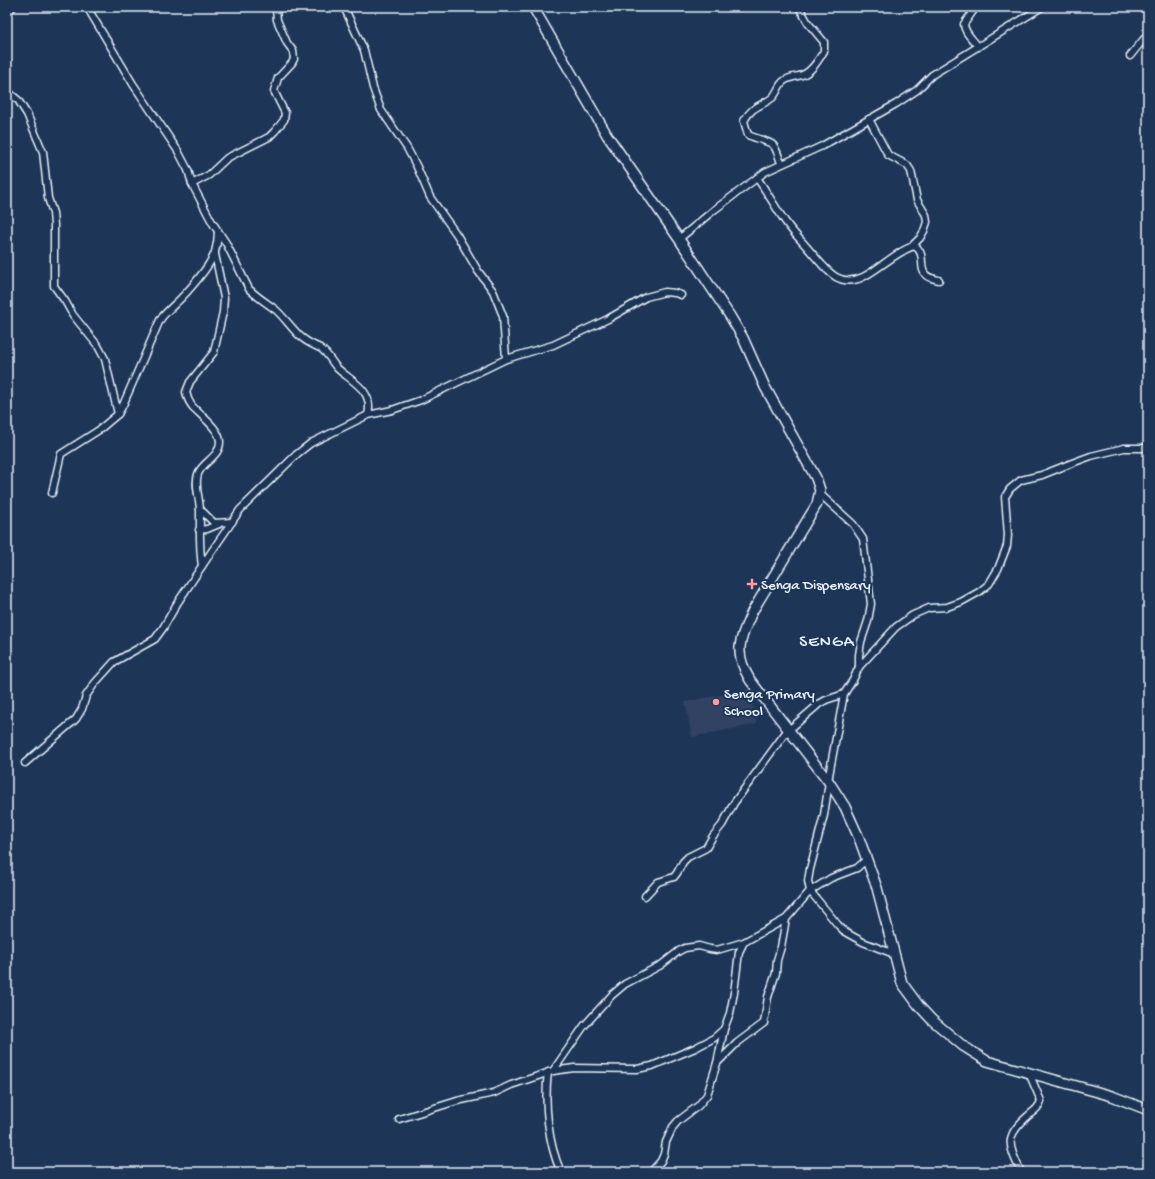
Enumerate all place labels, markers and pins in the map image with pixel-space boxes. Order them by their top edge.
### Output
place label: Senga Dispensary [761,577,871,595]
marker: Senga Dispensary [746,578,758,590]
place label: Senga Primary School [724,686,815,721]
marker: Senga Primary School [711,697,721,707]

